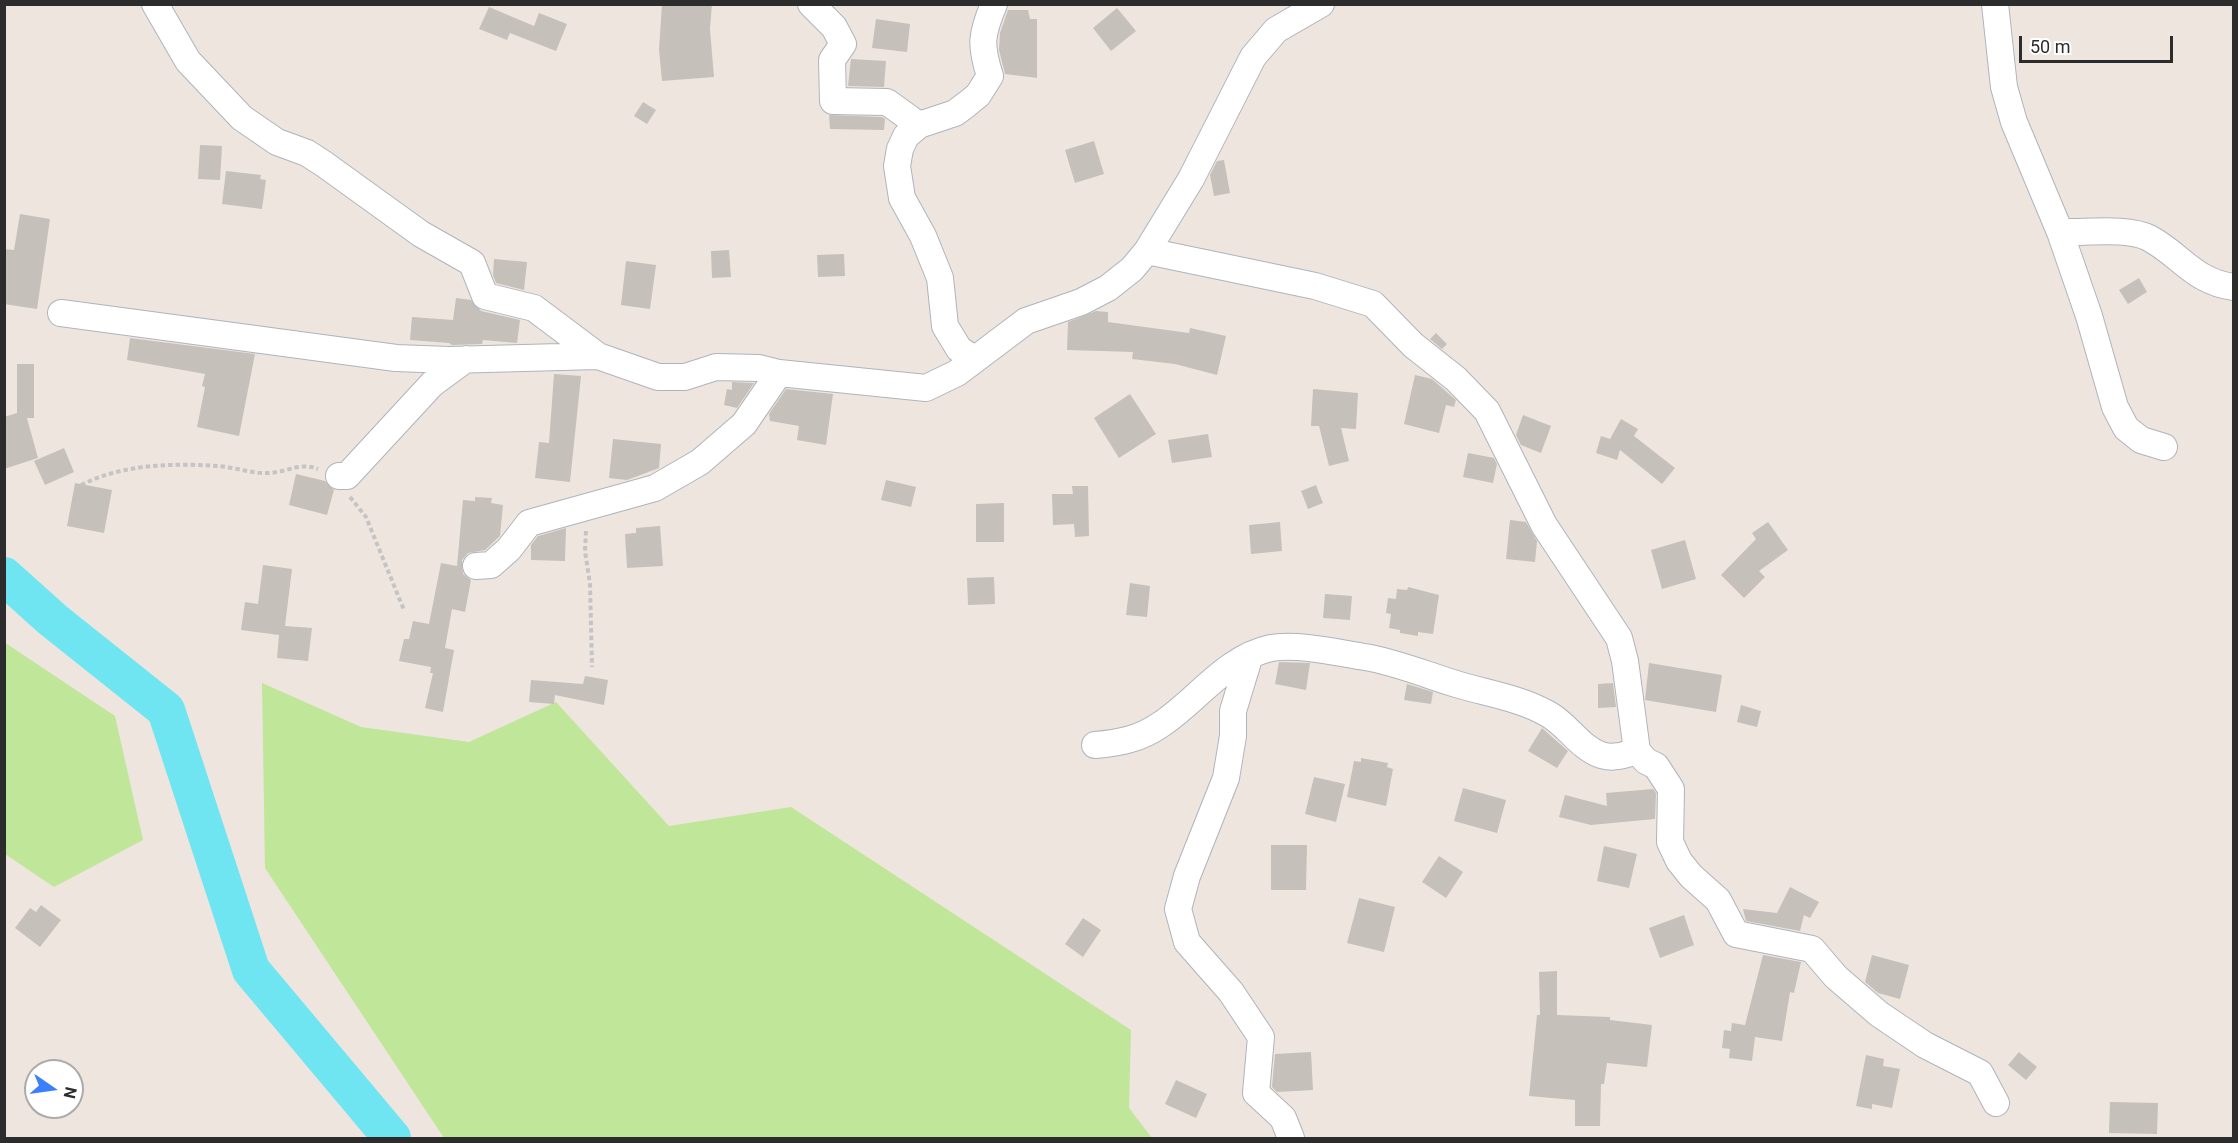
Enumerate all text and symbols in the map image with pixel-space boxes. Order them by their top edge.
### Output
scale bar [2022,24,2176,62]
text: 50 m [2030,36,2070,57]
north arrow [24,1059,84,1119]
text: N [60,1085,81,1100]

